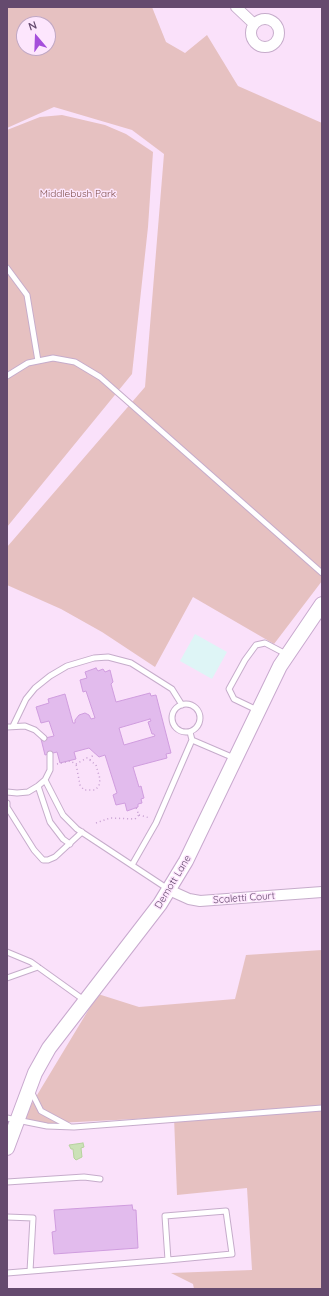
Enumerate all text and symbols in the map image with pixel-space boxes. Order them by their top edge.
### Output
north arrow [16,16,56,56]
text: N [26,18,39,34]
park label: Middlebush Park [40,188,116,200]
street label: Demott Lane [152,853,194,911]
street label: Scaletti Court [213,890,275,906]

